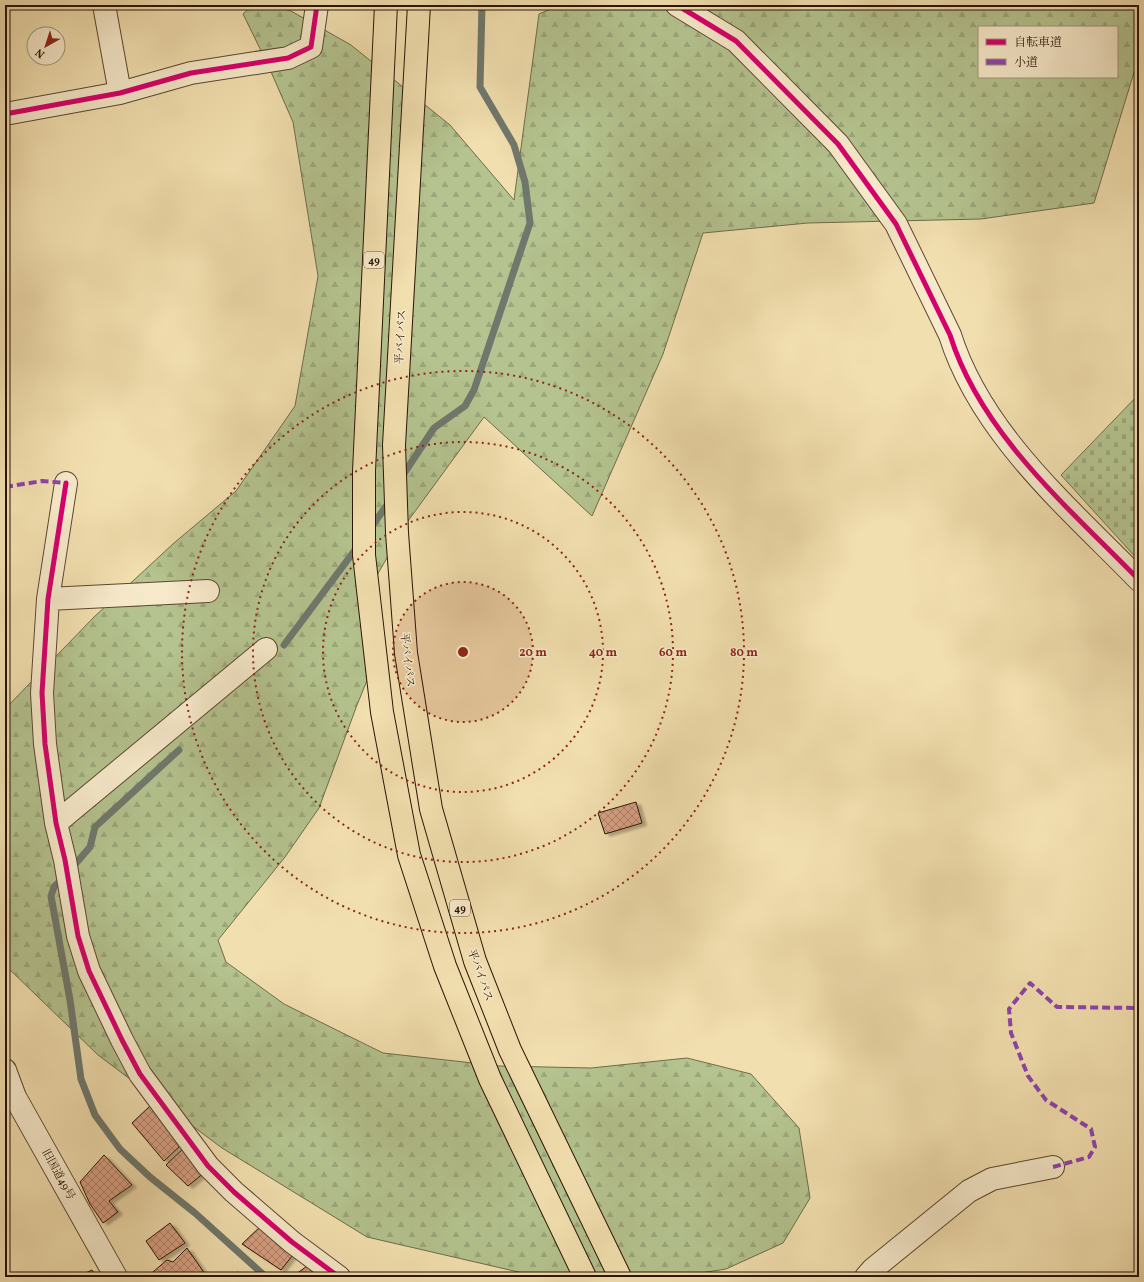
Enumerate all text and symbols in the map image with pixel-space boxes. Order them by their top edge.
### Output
north arrow [26,26,66,66]
legend [978,26,1118,78]
text: 自転車道 [1014,35,1062,51]
text: N [33,44,48,61]
text: 小道 [1014,55,1038,71]
road number: 49 [364,252,384,268]
street label: 平バイパス [393,309,410,365]
street label: 平バイパス [396,632,417,688]
centre of rings [456,645,470,659]
text: 20 m [519,645,547,661]
text: 40 m [589,645,618,661]
text: 60 m [659,645,687,661]
text: 80 m [730,645,758,661]
road number: 49 [450,900,470,916]
street label: 平バイパス [463,947,496,1004]
street label: 旧国道49号 [38,1147,78,1203]

